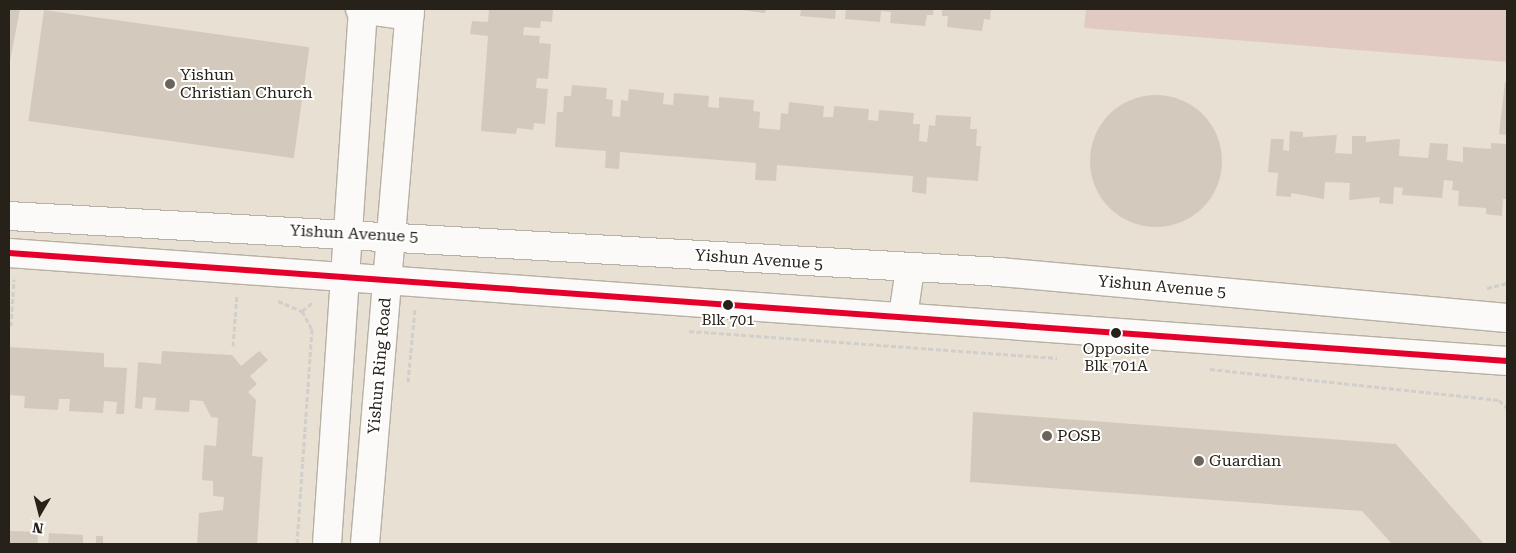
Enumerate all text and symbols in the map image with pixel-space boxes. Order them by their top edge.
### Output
place label: Yishun Christian Church [180,65,313,103]
marker: Yishun Christian Church [164,78,176,90]
street label: Yishun Avenue 5 [289,221,419,247]
street label: Yishun Avenue 5 [694,246,824,274]
street label: Yishun Avenue 5 [1097,272,1227,302]
street label: Yishun Ring Road [364,297,396,435]
marker: Blk 701 [723,300,733,310]
place label: Blk 701 [701,312,755,330]
marker: Opposite Blk 701A [1111,328,1121,338]
place label: Opposite Blk 701A [1083,340,1149,375]
place label: POSB [1057,426,1101,446]
marker: POSB [1041,430,1053,442]
place label: Guardian [1209,451,1281,471]
marker: Guardian [1193,455,1205,467]
north arrow [15,488,65,538]
text: N [31,519,44,537]

